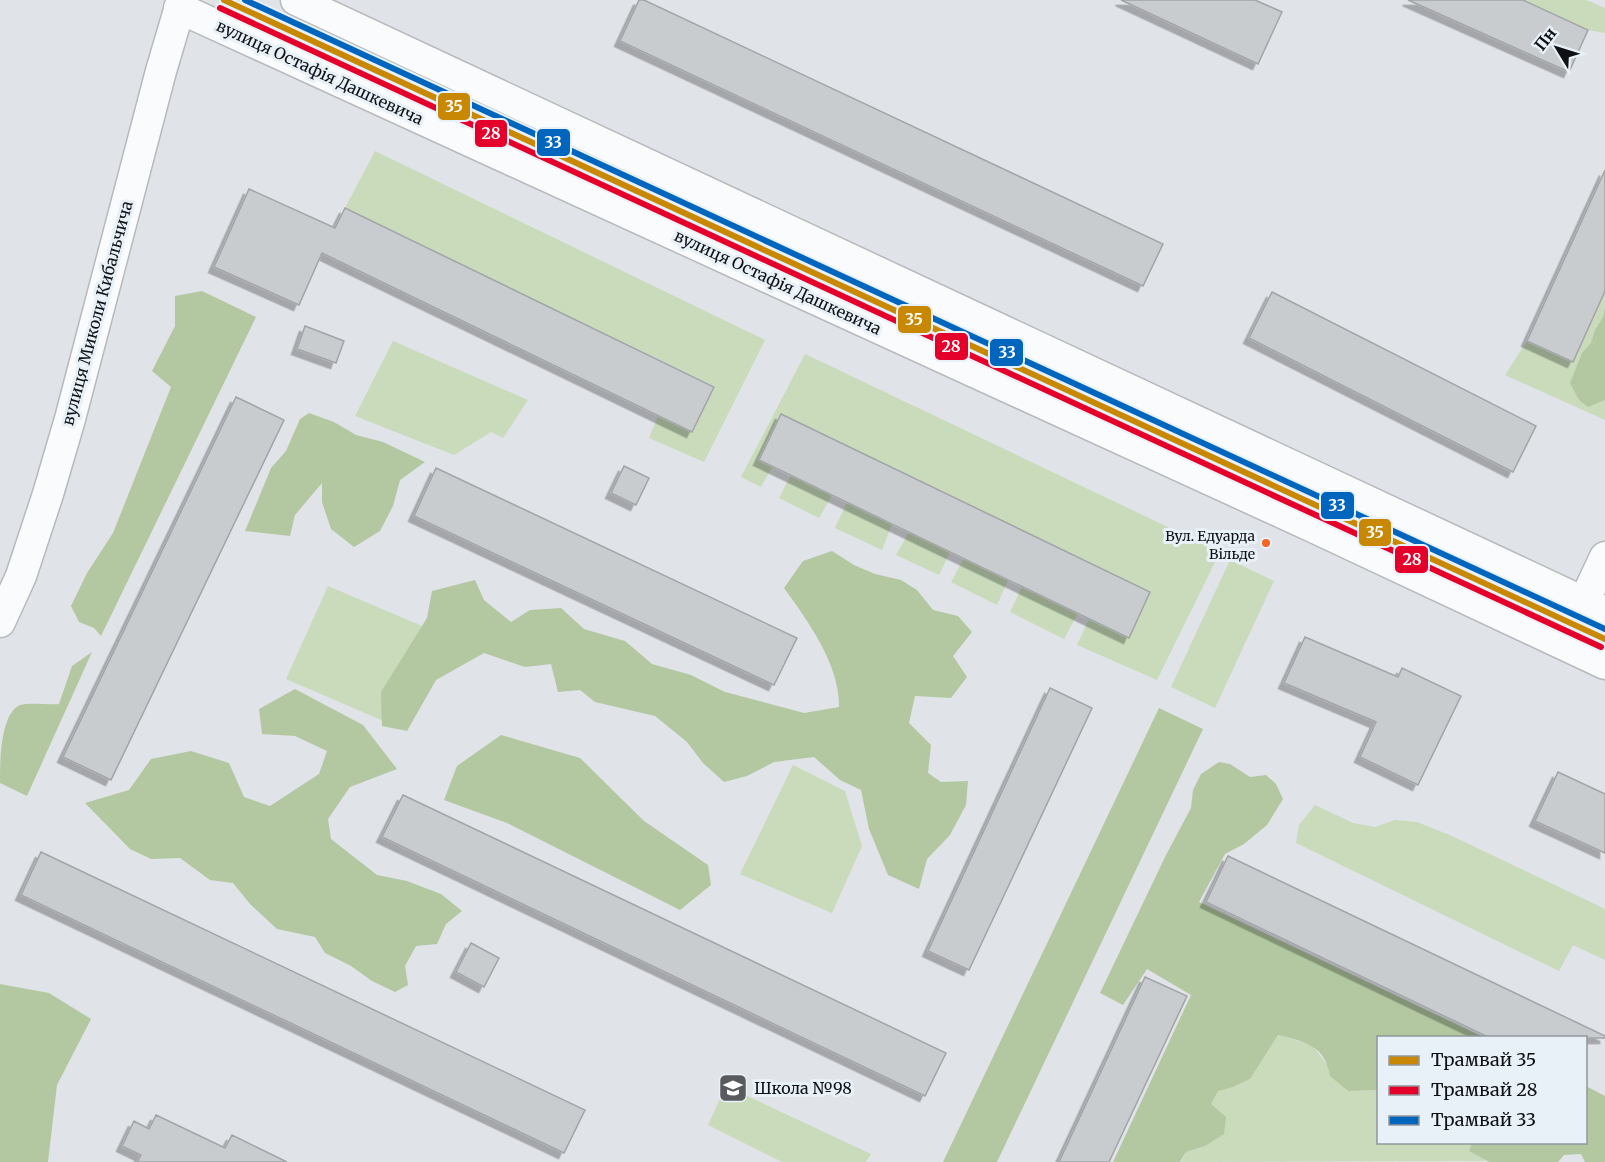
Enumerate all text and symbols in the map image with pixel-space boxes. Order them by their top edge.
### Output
street label: вулиця Остафія Дашкевича [213,15,427,129]
north arrow [1527,18,1587,78]
text: Пн [1530,23,1560,54]
line badge: 35 [437,92,471,121]
text: 35 [445,96,463,116]
line badge: 28 [474,119,508,148]
text: 28 [481,123,501,143]
line badge: 33 [536,128,571,157]
text: 33 [544,132,562,152]
street label: вулиця Миколи Кибальчича [57,198,137,427]
street label: вулиця Остафія Дашкевича [671,225,885,339]
line badge: 35 [897,305,932,334]
text: 35 [905,309,923,329]
line badge: 28 [934,332,969,361]
text: 28 [941,336,961,356]
line badge: 33 [989,338,1024,367]
text: 33 [998,342,1016,362]
line badge: 33 [1320,491,1355,520]
text: 33 [1328,495,1346,515]
line badge: 35 [1358,518,1392,547]
text: 35 [1366,522,1384,542]
place label: Вул. Едуарда Вільде [1165,527,1255,563]
marker: Вул. Едуарда Вільде [1260,537,1272,549]
line badge: 28 [1394,545,1429,574]
text: 28 [1402,549,1422,569]
legend [1377,1036,1587,1144]
text: Трамвай 35 [1431,1048,1536,1071]
school or university icon: Школа №98 [717,1072,749,1104]
place label: Школа №98 [754,1078,852,1098]
text: Трамвай 28 [1431,1078,1538,1101]
text: Трамвай 33 [1431,1108,1536,1131]

